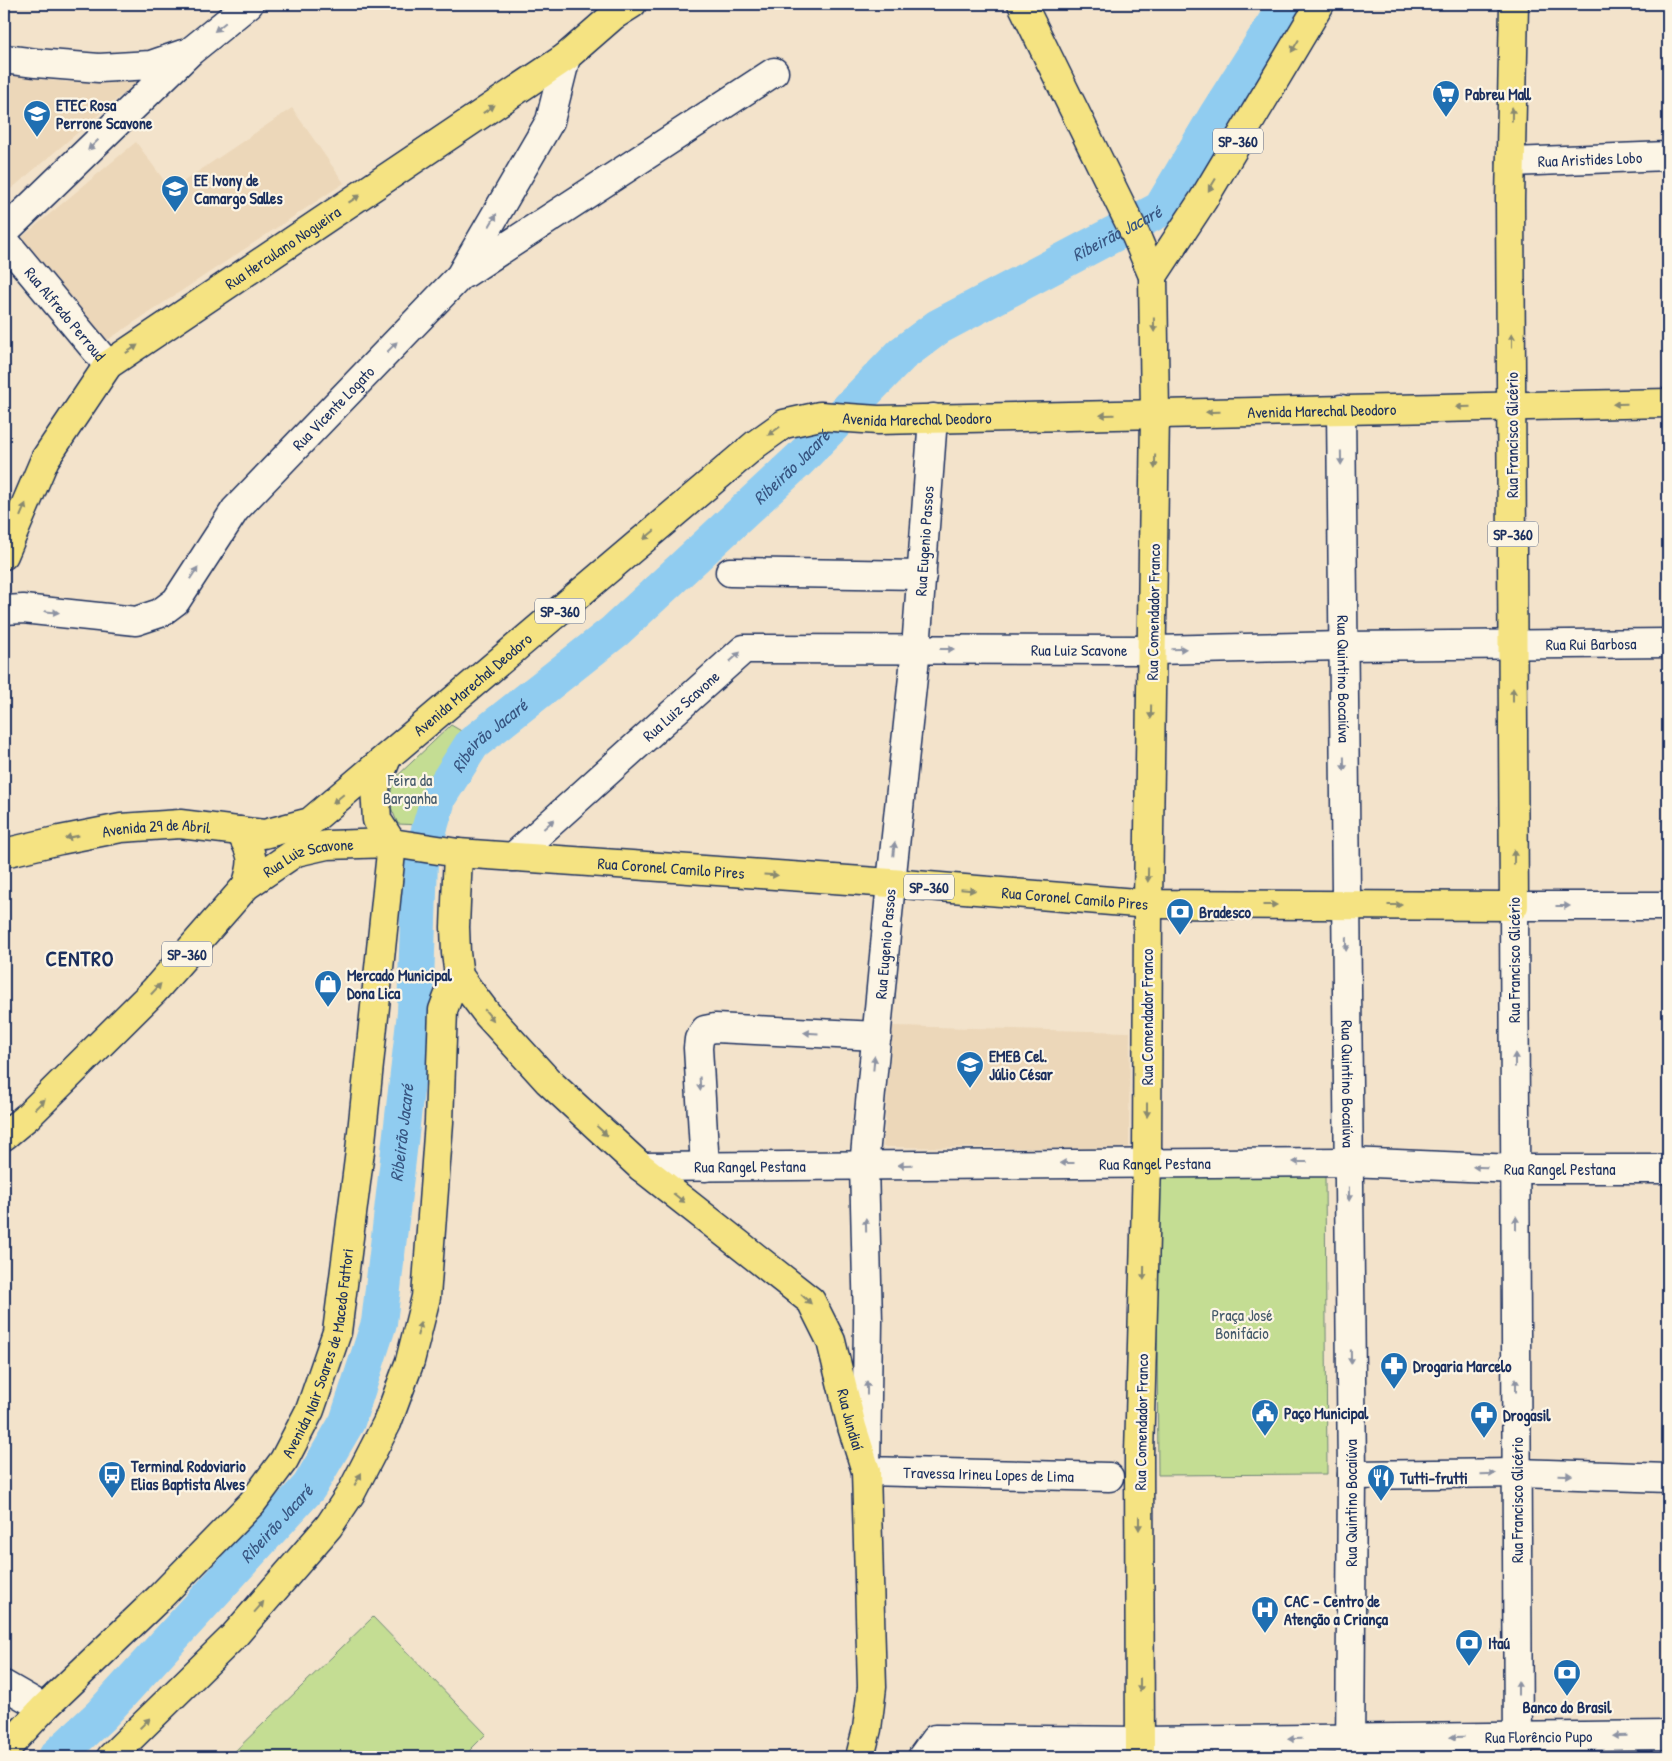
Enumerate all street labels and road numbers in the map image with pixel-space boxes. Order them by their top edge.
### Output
road number: SP-360 [1213,128,1263,154]
street label: Rua Aristides Lobo [1537,146,1643,172]
street label: Rua Herculano Nogueira [220,201,345,294]
street label: Rua Alfredo Perroud [20,262,111,365]
street label: Rua Vicente Logato [287,360,379,455]
street label: Rua Francisco Glicério [1501,372,1523,498]
street label: Avenida Marechal Deodoro [1247,398,1397,423]
street label: Avenida Marechal Deodoro [842,407,992,431]
street label: Rua Eugenio Passos [909,485,939,597]
road number: SP-360 [1488,522,1538,546]
street label: Rua Comendador Franco [1141,543,1165,681]
road number: SP-360 [535,598,585,624]
street label: Rua Quintino Bocaiúva [1332,615,1355,743]
street label: Avenida Marechal Deodoro [409,627,537,741]
street label: Rua Rui Barbosa [1546,632,1637,655]
street label: Rua Luiz Scavone [1031,639,1128,661]
street label: Rua Luiz Scavone [638,665,725,746]
street label: Avenida 29 de Abril [100,813,213,843]
street label: Rua Luiz Scavone [258,833,355,882]
street label: Rua Coronel Camilo Pires [597,852,745,884]
road number: SP-360 [904,874,954,900]
street label: Rua Coronel Camilo Pires [1001,881,1149,915]
street label: Rua Eugenio Passos [869,888,901,1000]
street label: Rua Francisco Glicério [1503,897,1525,1023]
road number: SP-360 [162,942,212,966]
street label: Rua Comendador Franco [1136,948,1158,1085]
street label: Rua Quintino Bocaiúva [1336,1020,1360,1148]
street label: Rua Rangel Pestana [1099,1152,1211,1175]
street label: Rua Rangel Pestana [694,1155,806,1178]
street label: Rua Rangel Pestana [1504,1158,1616,1180]
street label: Avenida Nair Soares de Macedo Fattori [276,1247,359,1461]
street label: Rua Comendador Franco [1129,1353,1153,1491]
street label: Rua Jundiaí [832,1387,870,1453]
street label: Rua Francisco Glicério [1506,1437,1528,1563]
street label: Rua Quintino Bocaiúva [1340,1439,1362,1567]
street label: Travessa Irineu Lopes de Lima [903,1461,1074,1487]
street label: Rua Florêncio Pupo [1485,1725,1593,1748]

